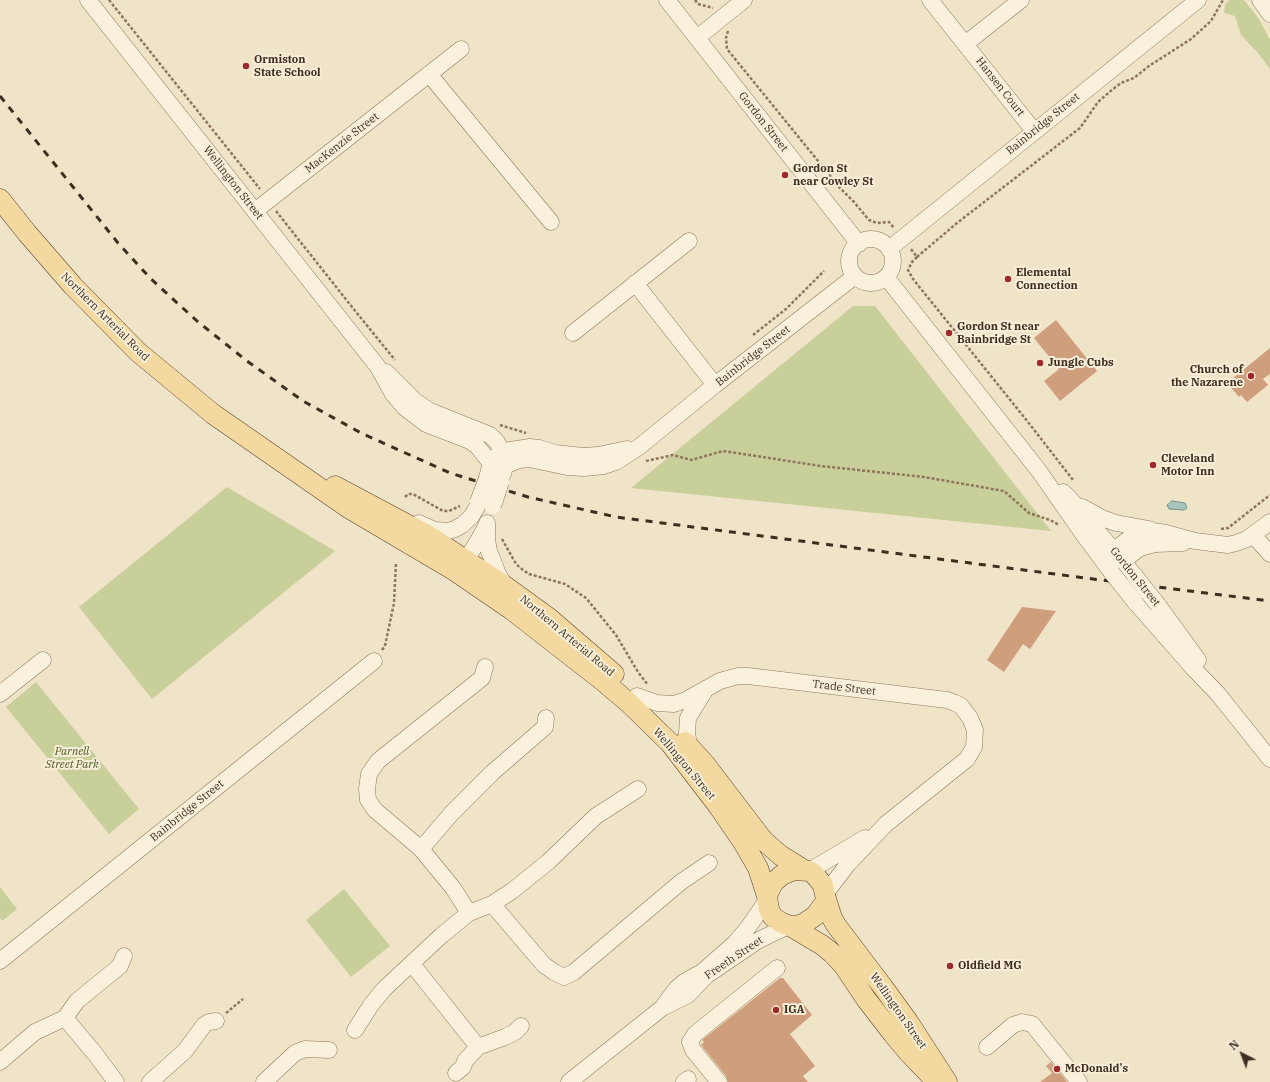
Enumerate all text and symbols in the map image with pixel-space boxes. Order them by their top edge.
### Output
place label: Ormiston State School [254,53,321,79]
street label: Hansen Court [973,55,1027,119]
marker: Ormiston State School [241,61,251,71]
street label: Gordon Street [736,89,790,155]
street label: Bainbridge Street [1004,90,1082,158]
street label: MacKenzie Street [302,110,382,176]
street label: Wellington Street [200,144,266,222]
place label: Gordon St near Cowley St [793,162,873,188]
marker: Gordon St near Cowley St [780,170,790,180]
place label: Elemental Connection [1016,266,1078,292]
street label: Northern Arterial Road [58,270,152,364]
marker: Elemental Connection [1003,274,1013,284]
place label: Gordon St near Bainbridge St [957,320,1039,346]
street label: Bainbridge Street [713,323,793,389]
marker: Gordon St near Bainbridge St [944,328,954,338]
place label: Jungle Cubs [1048,356,1114,370]
marker: Jungle Cubs [1035,358,1045,368]
place label: Church of the Nazarene [1171,363,1243,389]
marker: Church of the Nazarene [1246,371,1256,381]
place label: Cleveland Motor Inn [1161,452,1215,478]
marker: Cleveland Motor Inn [1148,460,1158,470]
street label: Gordon Street [1107,545,1163,609]
street label: Northern Arterial Road [517,593,617,679]
street label: Trade Street [811,678,877,698]
street label: Wellington Street [650,725,718,803]
park label: Parnell Street Park [45,745,99,771]
street label: Bainbridge Street [148,777,226,845]
street label: Freeth Street [702,934,766,982]
place label: Oldfield MG [958,959,1022,973]
marker: Oldfield MG [945,961,955,971]
street label: Wellington Street [867,970,929,1052]
place label: IGA [784,1003,804,1017]
marker: IGA [771,1005,781,1015]
north arrow [1222,1034,1262,1074]
text: N [1226,1037,1242,1053]
place label: McDonald's [1065,1062,1128,1076]
marker: McDonald's [1052,1064,1062,1074]

